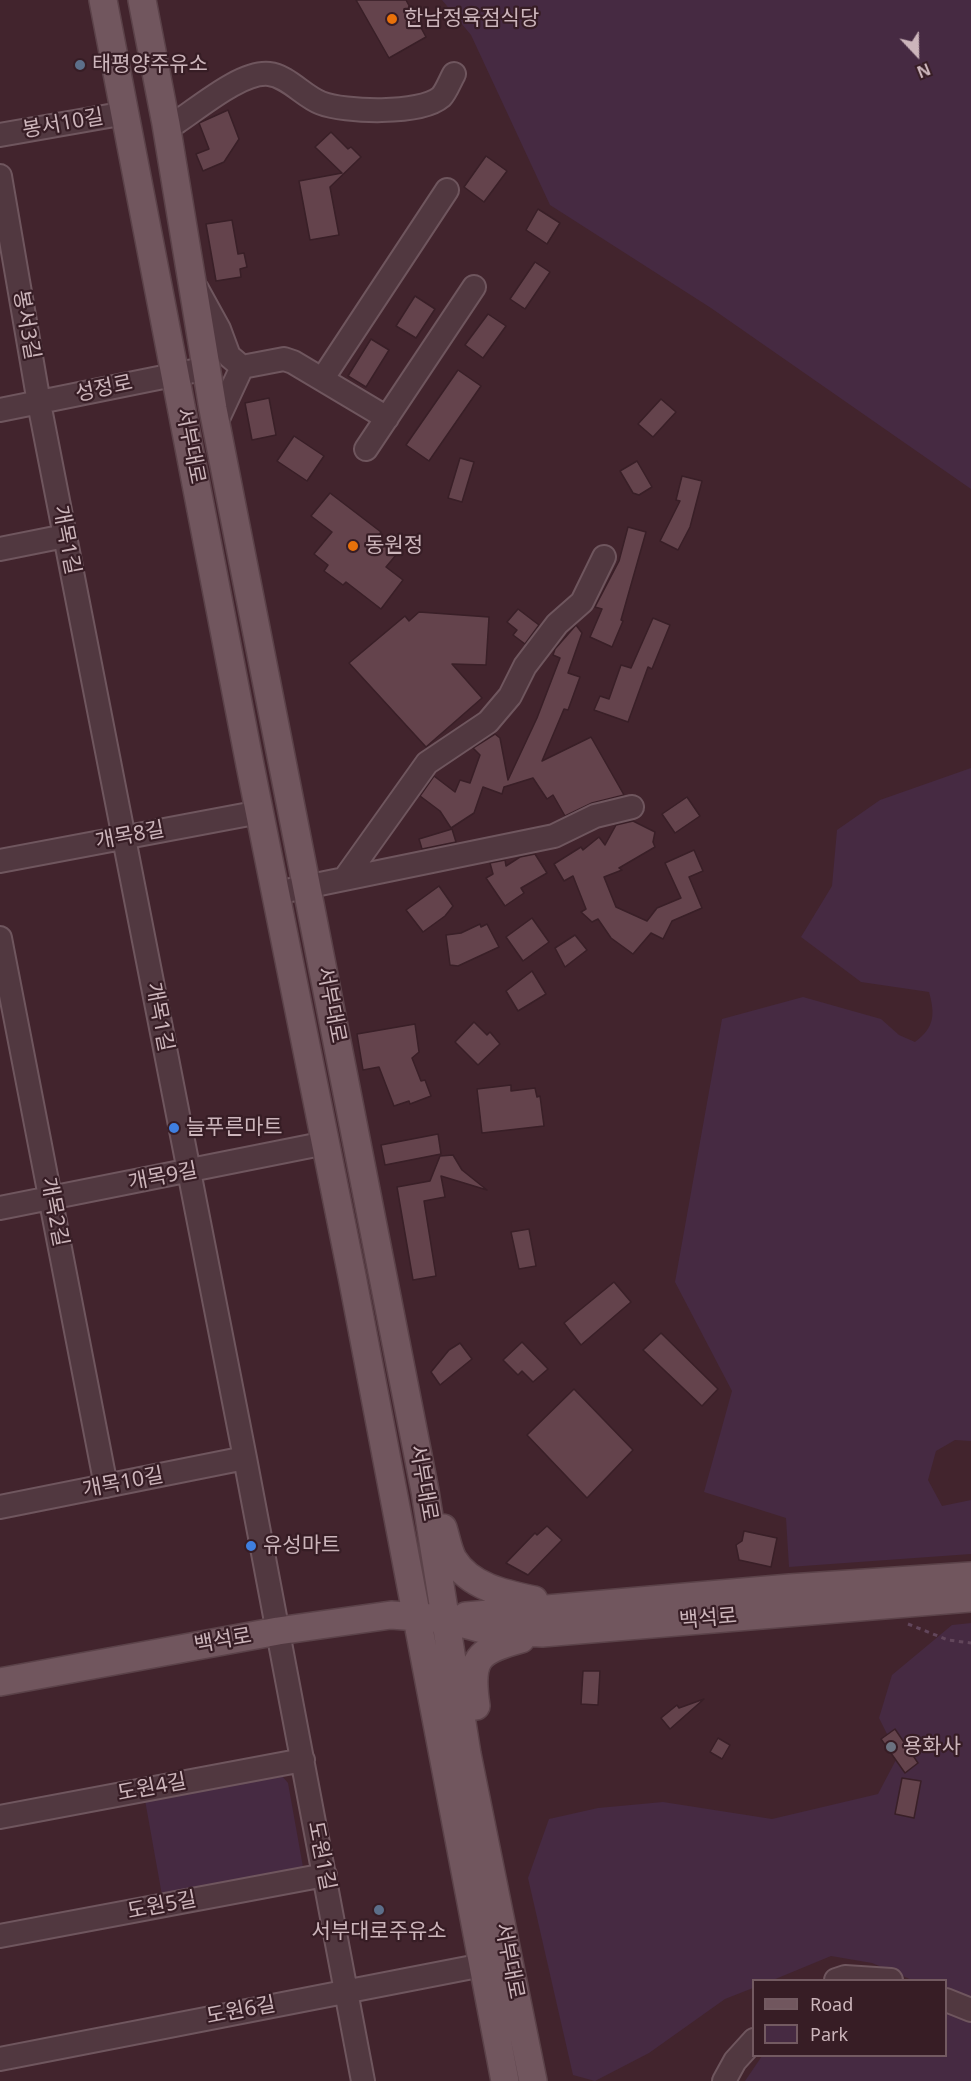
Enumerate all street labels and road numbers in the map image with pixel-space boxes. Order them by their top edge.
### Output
street label: 봉서10길 [20,104,106,144]
street label: 봉서3길 [8,288,44,362]
street label: 성정로 [73,371,135,407]
street label: 서부대로 [170,406,210,486]
street label: 개목1길 [47,503,85,577]
street label: 개목8길 [93,817,167,855]
street label: 서부대로 [311,965,351,1045]
street label: 개목1길 [140,980,178,1054]
street label: 개목9길 [126,1158,200,1196]
street label: 개목2길 [35,1175,73,1249]
street label: 서부대로 [404,1443,442,1523]
street label: 개목10길 [80,1463,166,1503]
street label: 백석로 [678,1604,738,1634]
street label: 백석로 [192,1624,254,1658]
street label: 도원4길 [115,1769,189,1807]
street label: 도원1길 [302,1819,340,1893]
street label: 도원5길 [125,1887,199,1925]
street label: 서부대로 [489,1921,529,2001]
street label: 도원6길 [204,1992,278,2030]

